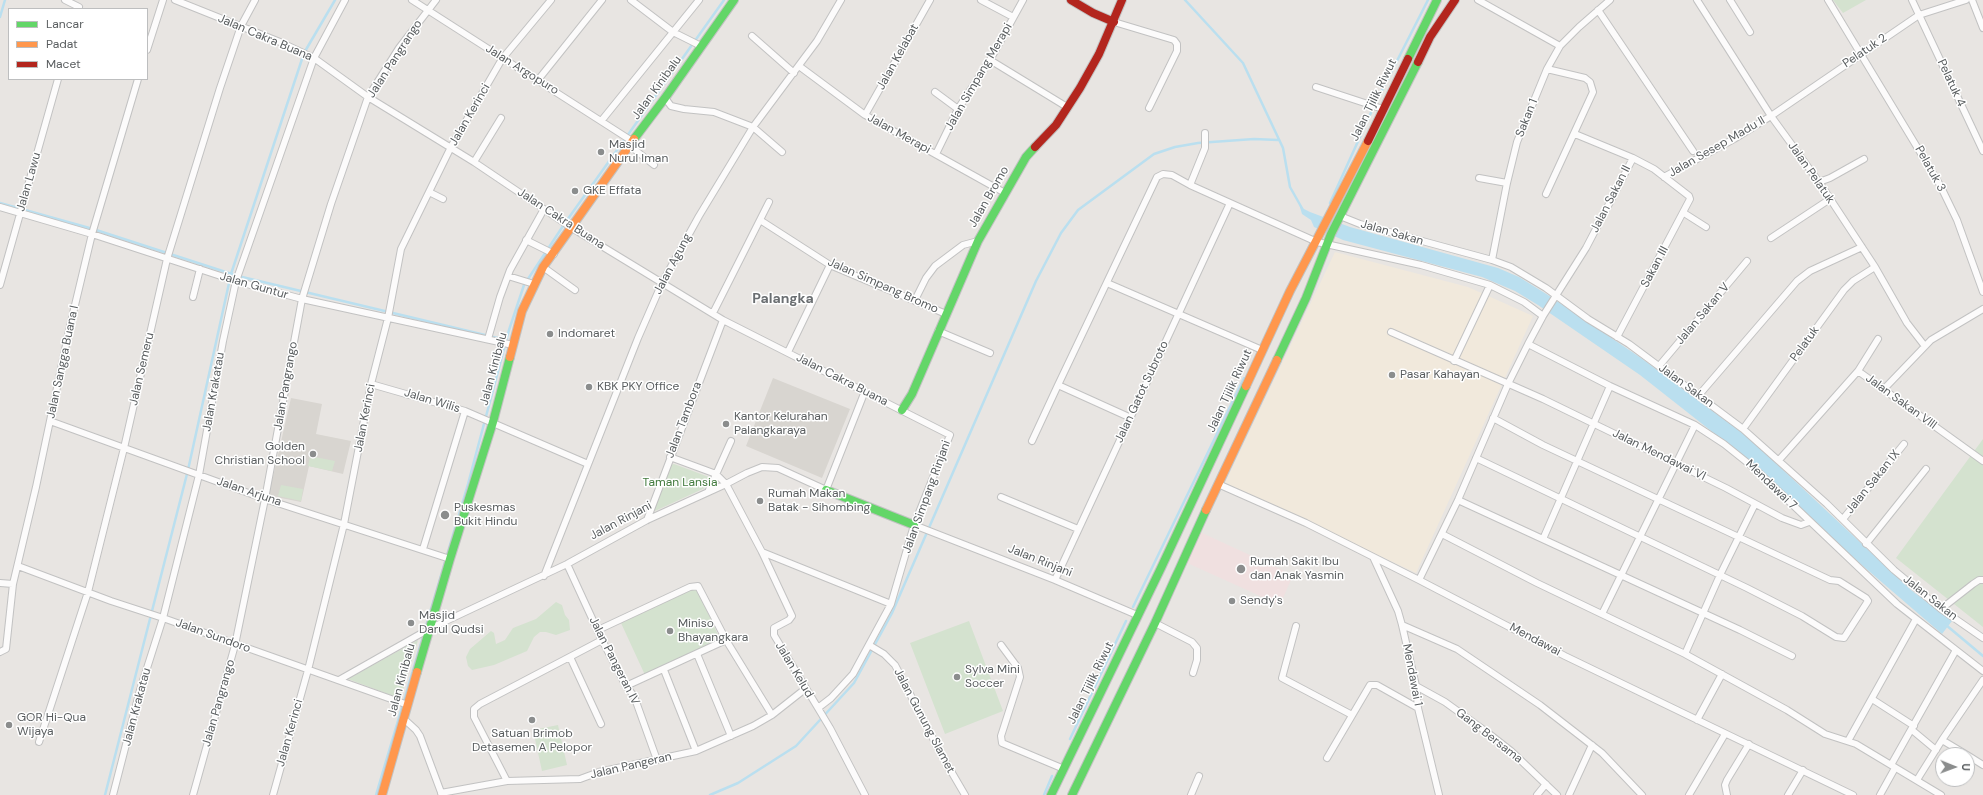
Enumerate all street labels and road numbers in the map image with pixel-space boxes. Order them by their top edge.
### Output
street label: Jalan Cakra Buana [216,12,314,64]
street label: Jalan Pangrango [364,17,426,101]
street label: Jalan Simpang Merapi [942,21,1016,133]
street label: Jalan Kelabat [874,22,922,92]
street label: Pelatuk 2 [1840,31,1890,71]
street label: Jalan Argopuro [483,42,561,98]
street label: Jalan Kinibalu [629,53,685,123]
street label: Jalan Tjilik Riwut [1348,56,1400,144]
street label: Pelatuk 4 [1934,57,1968,109]
street label: Jalan Kerinci [446,81,494,149]
street label: Sakan 1 [1513,97,1541,139]
street label: Jalan Merapi [865,111,933,157]
street label: Jalan Sesep Madu II [1666,114,1768,180]
street label: Jalan Pelatuk [1784,139,1838,207]
street label: Pelatuk 3 [1911,143,1949,195]
street label: Jalan Lawu [14,151,44,213]
street label: Jalan Sakan II [1588,163,1634,235]
street label: Jalan Bromo [966,164,1012,230]
street label: Jalan Cakra Buana [515,185,607,253]
street label: Jalan Sakan [1359,217,1425,249]
street label: Jalan Agung [651,231,695,297]
street label: Sakan III [1638,244,1672,290]
street label: Jalan Simpang Bromo [825,255,941,317]
street label: Jalan Guntur [218,269,290,303]
street label: Jalan Sakan V [1673,280,1733,348]
street label: Jalan Sangga Buana I [44,304,82,420]
street label: Pelatuk [1787,324,1823,364]
street label: Jalan Semeru [127,331,157,407]
street label: Jalan Kinibalu [477,331,511,407]
street label: Jalan Gatot Subroto [1112,339,1172,445]
street label: Jalan Pangrango [271,340,301,432]
street label: Jalan Tjilik Riwut [1204,347,1256,435]
street label: Jalan Krakatau [200,351,228,433]
street label: Jalan Cakra Buana [794,351,890,409]
street label: Jalan Sakan [1656,361,1716,411]
street label: Jalan Sakan VIII [1863,371,1939,433]
street label: Jalan Tambora [663,380,705,460]
street label: Jalan Kerinci [351,383,379,453]
street label: Jalan Wilis [402,386,462,416]
street label: Jalan Mendawai VI [1610,426,1708,484]
street label: Jalan Simpang Rinjani [900,438,954,556]
street label: Jalan Sakan IX [1843,447,1903,517]
street label: Mendawai 7 [1742,457,1800,513]
street label: Jalan Arjuna [215,474,283,510]
street label: Jalan Rinjani [588,499,654,543]
street label: Jalan Rinjani [1006,542,1074,580]
street label: Jalan Sakan [1900,572,1960,624]
street label: Jalan Pangeran IV [586,614,642,708]
street label: Jalan Sundoro [174,616,252,656]
street label: Mendawai [1507,620,1563,660]
street label: Jalan Tjilik Riwut [1065,639,1117,727]
street label: Jalan Kelud [772,640,816,700]
street label: Jalan Kinibalu [385,642,419,718]
street label: Mendawai 1 [1399,643,1425,707]
street label: Jalan Pangrango [200,658,238,748]
street label: Jalan Krakatau [120,666,154,748]
street label: Jalan Gunung Slamet [890,666,958,776]
street label: Jalan Kerinci [274,698,306,768]
street label: Gang Bersama [1453,705,1525,767]
street label: Jalan Pangeran [589,750,673,782]

